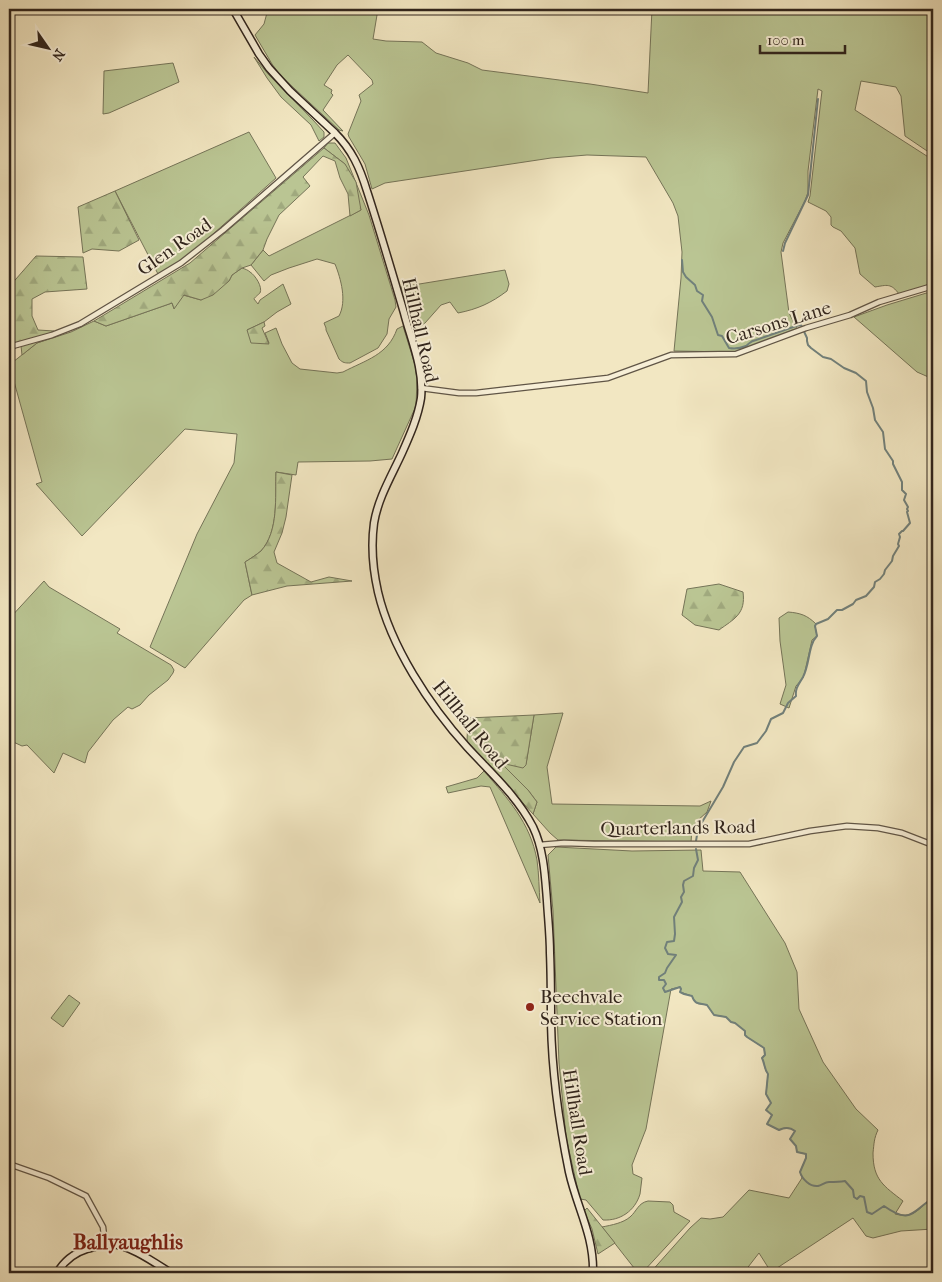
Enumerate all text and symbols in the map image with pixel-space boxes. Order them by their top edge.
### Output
north arrow [22,22,72,72]
scale bar [760,22,844,54]
text: 100 m [767,31,805,49]
text: N [48,46,68,64]
street label: Glen Road [133,213,216,280]
street label: Hillhall Road [397,275,443,386]
street label: Carsons Lane [723,297,834,349]
street label: Hillhall Road [428,676,513,774]
street label: Quarterlands Road [600,816,756,840]
place label: Beechvale Service Station [540,986,662,1030]
marker: Beechvale Service Station [524,1001,536,1013]
street label: Hillhall Road [558,1067,596,1178]
district label: Ballyaughlis [73,1230,183,1254]

